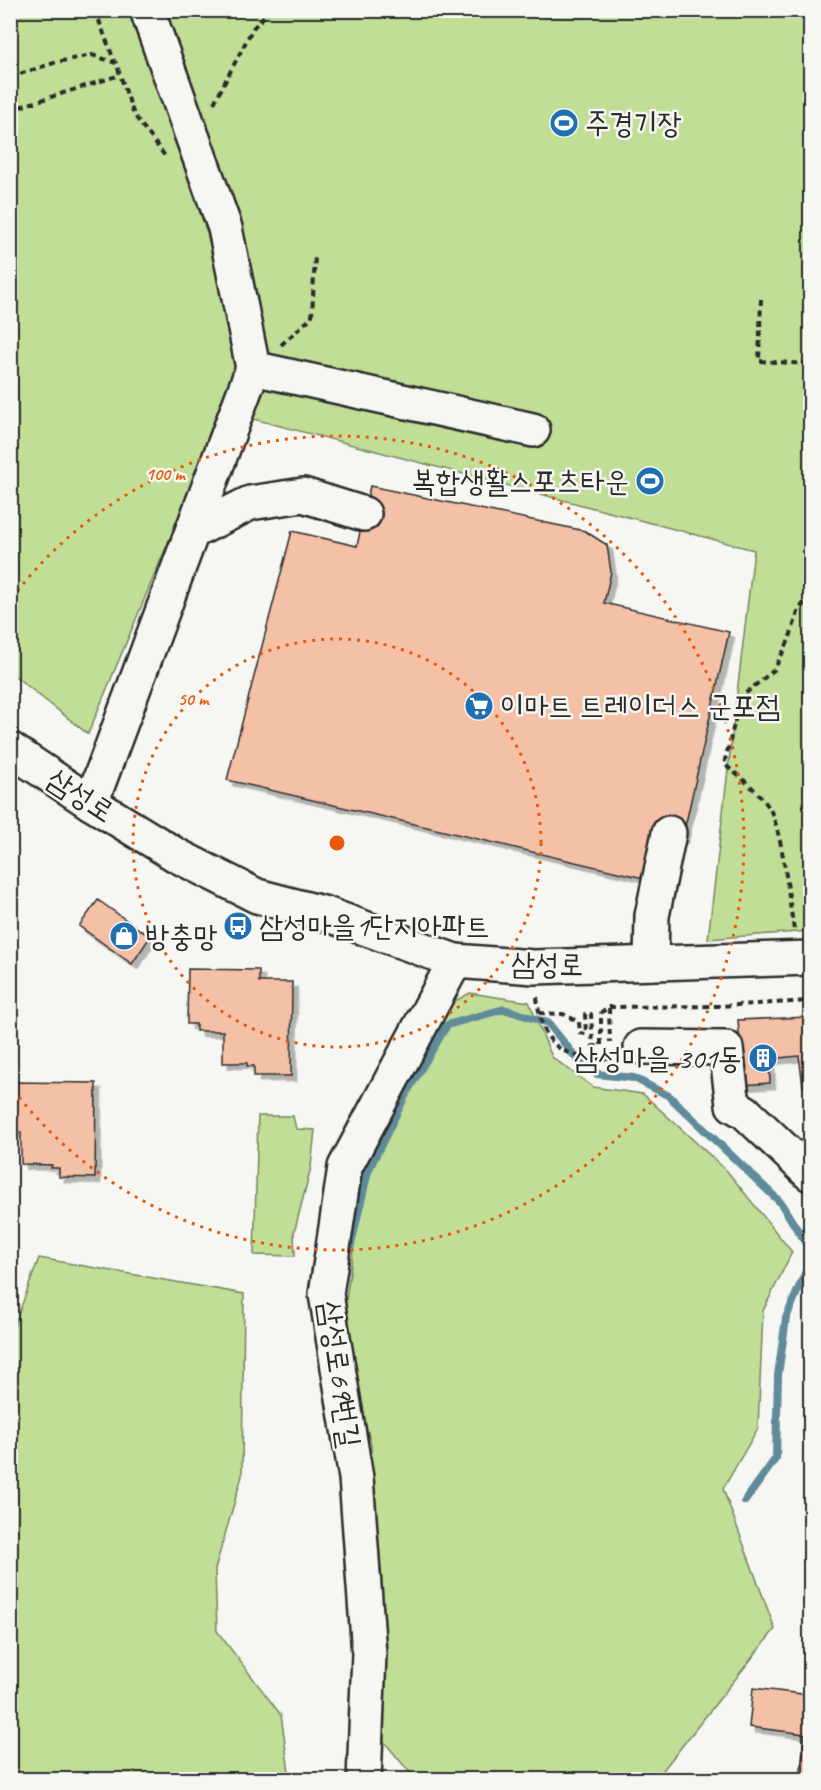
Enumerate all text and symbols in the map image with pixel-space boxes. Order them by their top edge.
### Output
place label: 주경기장 [585,104,682,142]
sports icon: 주경기장 [548,107,580,139]
place label: 복합생활스포츠타운 [412,462,629,500]
text: 100 m [146,463,186,485]
sports icon: 복합생활스포츠타운 [634,465,666,497]
place label: 이마트 트레이더스 군포점 [500,687,780,725]
text: 50 m [178,688,210,710]
supermarket icon: 이마트 트레이더스 군포점 [463,690,495,722]
street label: 삼성로 [40,759,122,831]
centre of rings [327,833,347,853]
place label: 삼성마을1단지아파트 [259,907,490,945]
bus stop icon: 삼성마을1단지아파트 [222,910,254,942]
place label: 방충망 [145,917,217,955]
shop icon: 방충망 [108,920,140,952]
street label: 삼성로 [510,944,584,984]
place label: 삼성마을 301동 [574,1039,742,1077]
building icon: 삼성마을 301동 [747,1042,779,1074]
street label: 삼성로69번길 [311,1298,369,1450]

